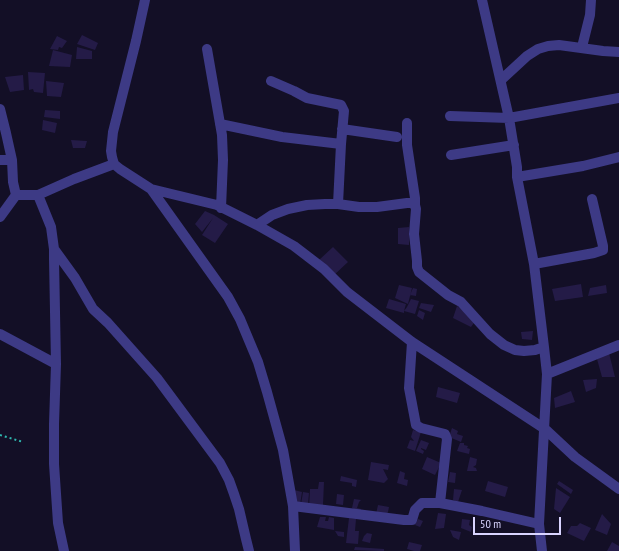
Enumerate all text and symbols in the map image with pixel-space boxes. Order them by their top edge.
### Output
scale bar [475,509,563,535]
text: 50 m [480,516,501,531]

